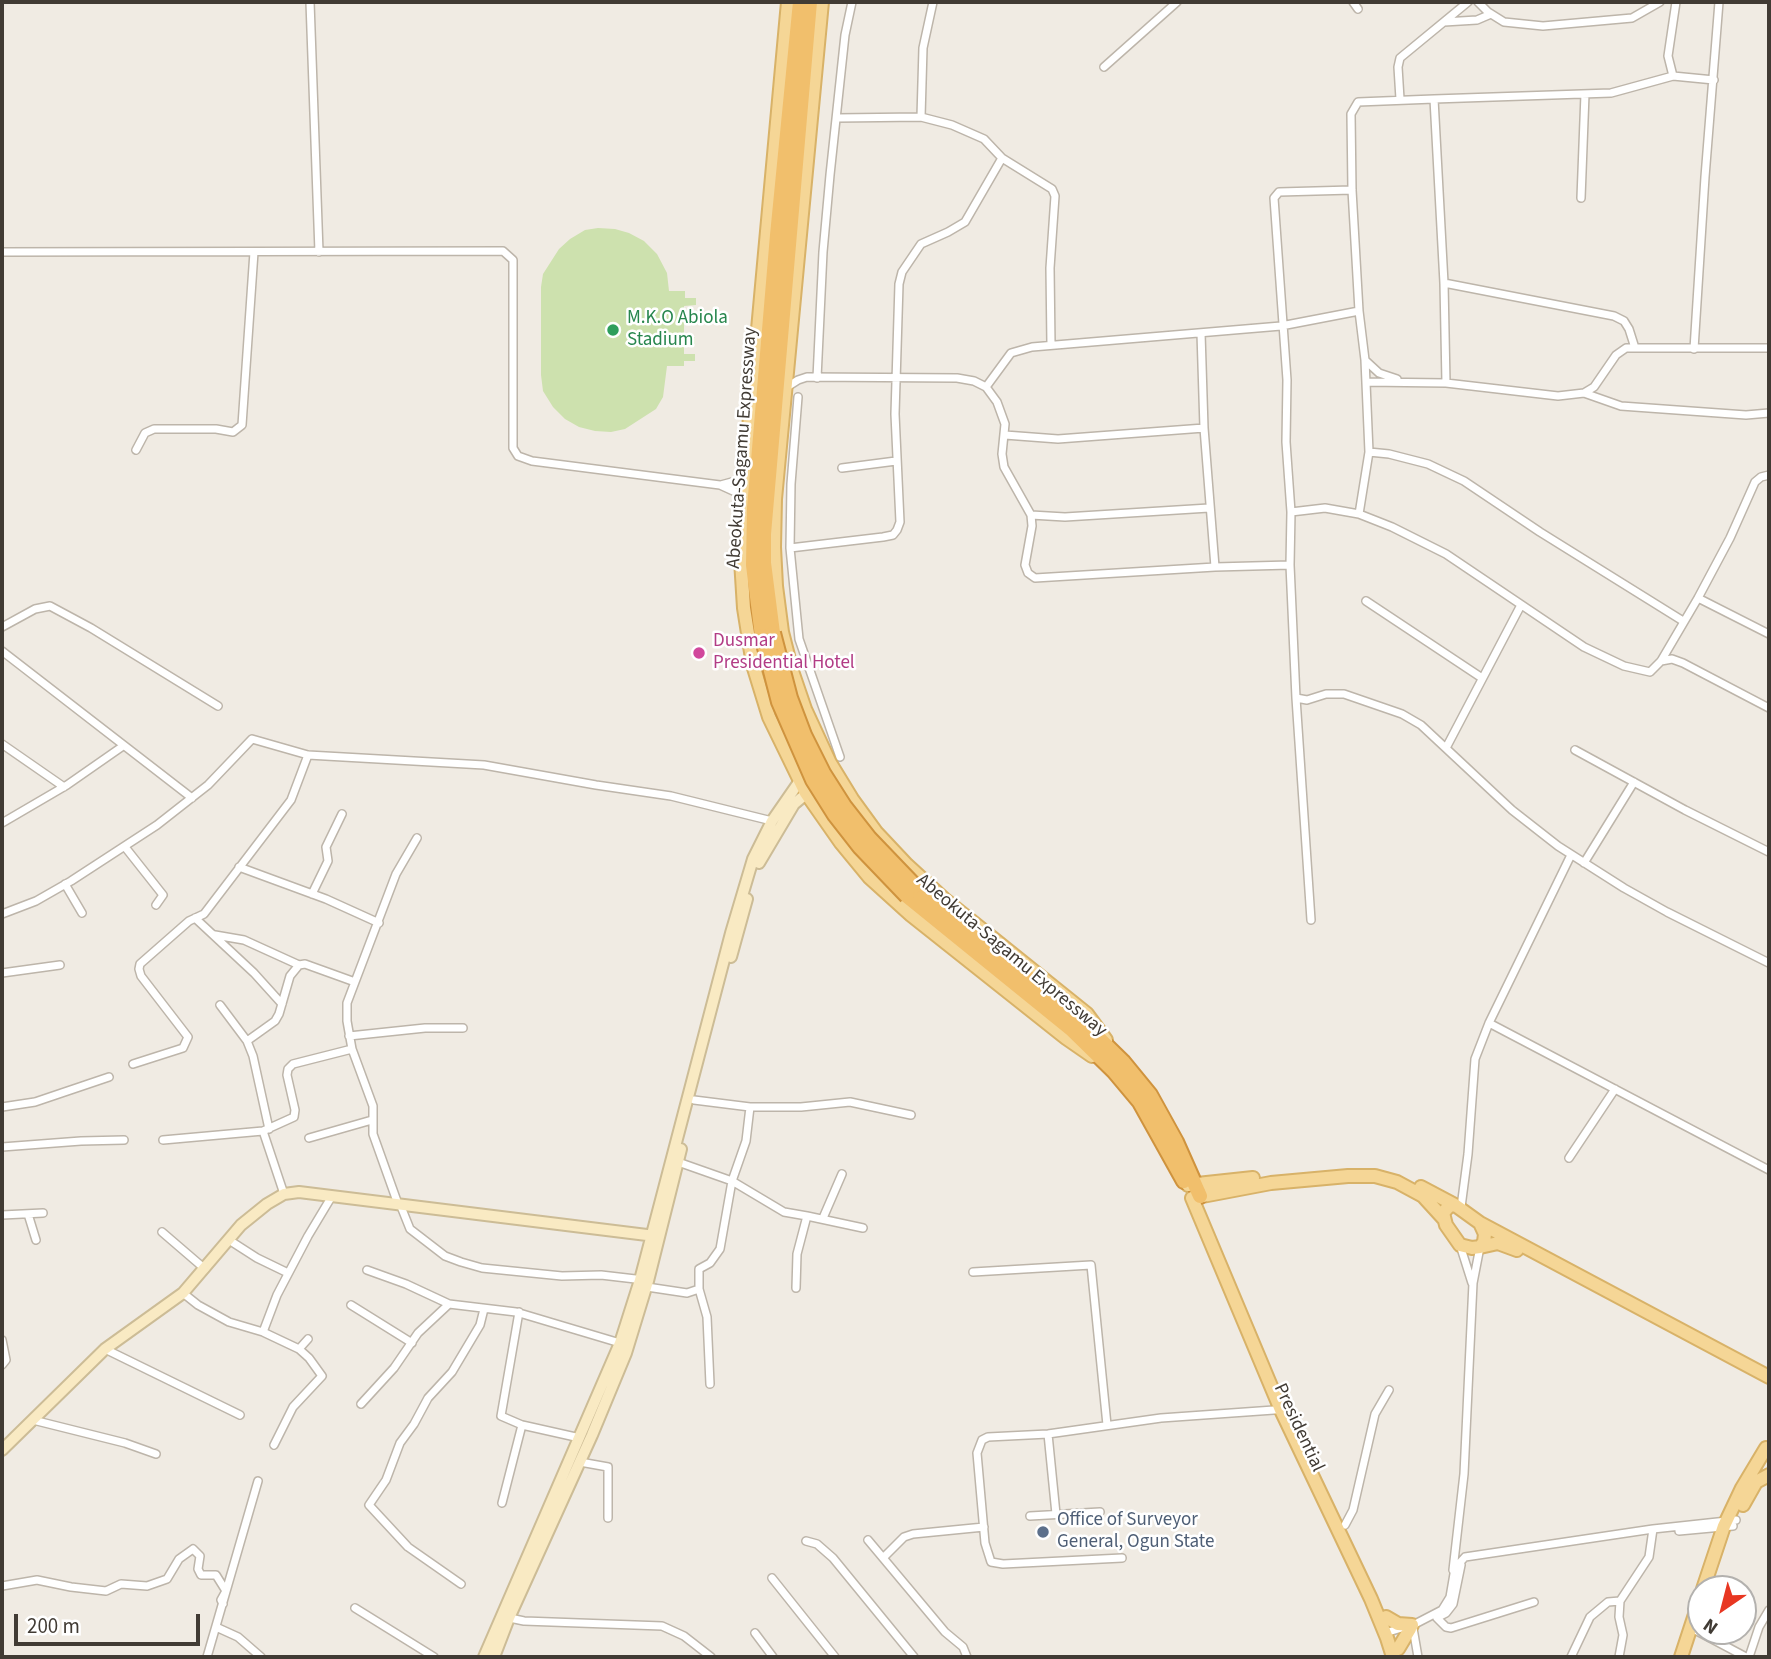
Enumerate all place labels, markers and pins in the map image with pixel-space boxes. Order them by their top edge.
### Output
place label: M.K.O Abiola Stadium [627,308,728,352]
marker: M.K.O Abiola Stadium [605,322,621,338]
place label: Dusmar Presidential Hotel [713,631,855,675]
marker: Dusmar Presidential Hotel [691,645,707,661]
place label: Office of Surveyor General, Ogun State [1057,1510,1214,1554]
marker: Office of Surveyor General, Ogun State [1035,1524,1051,1540]

